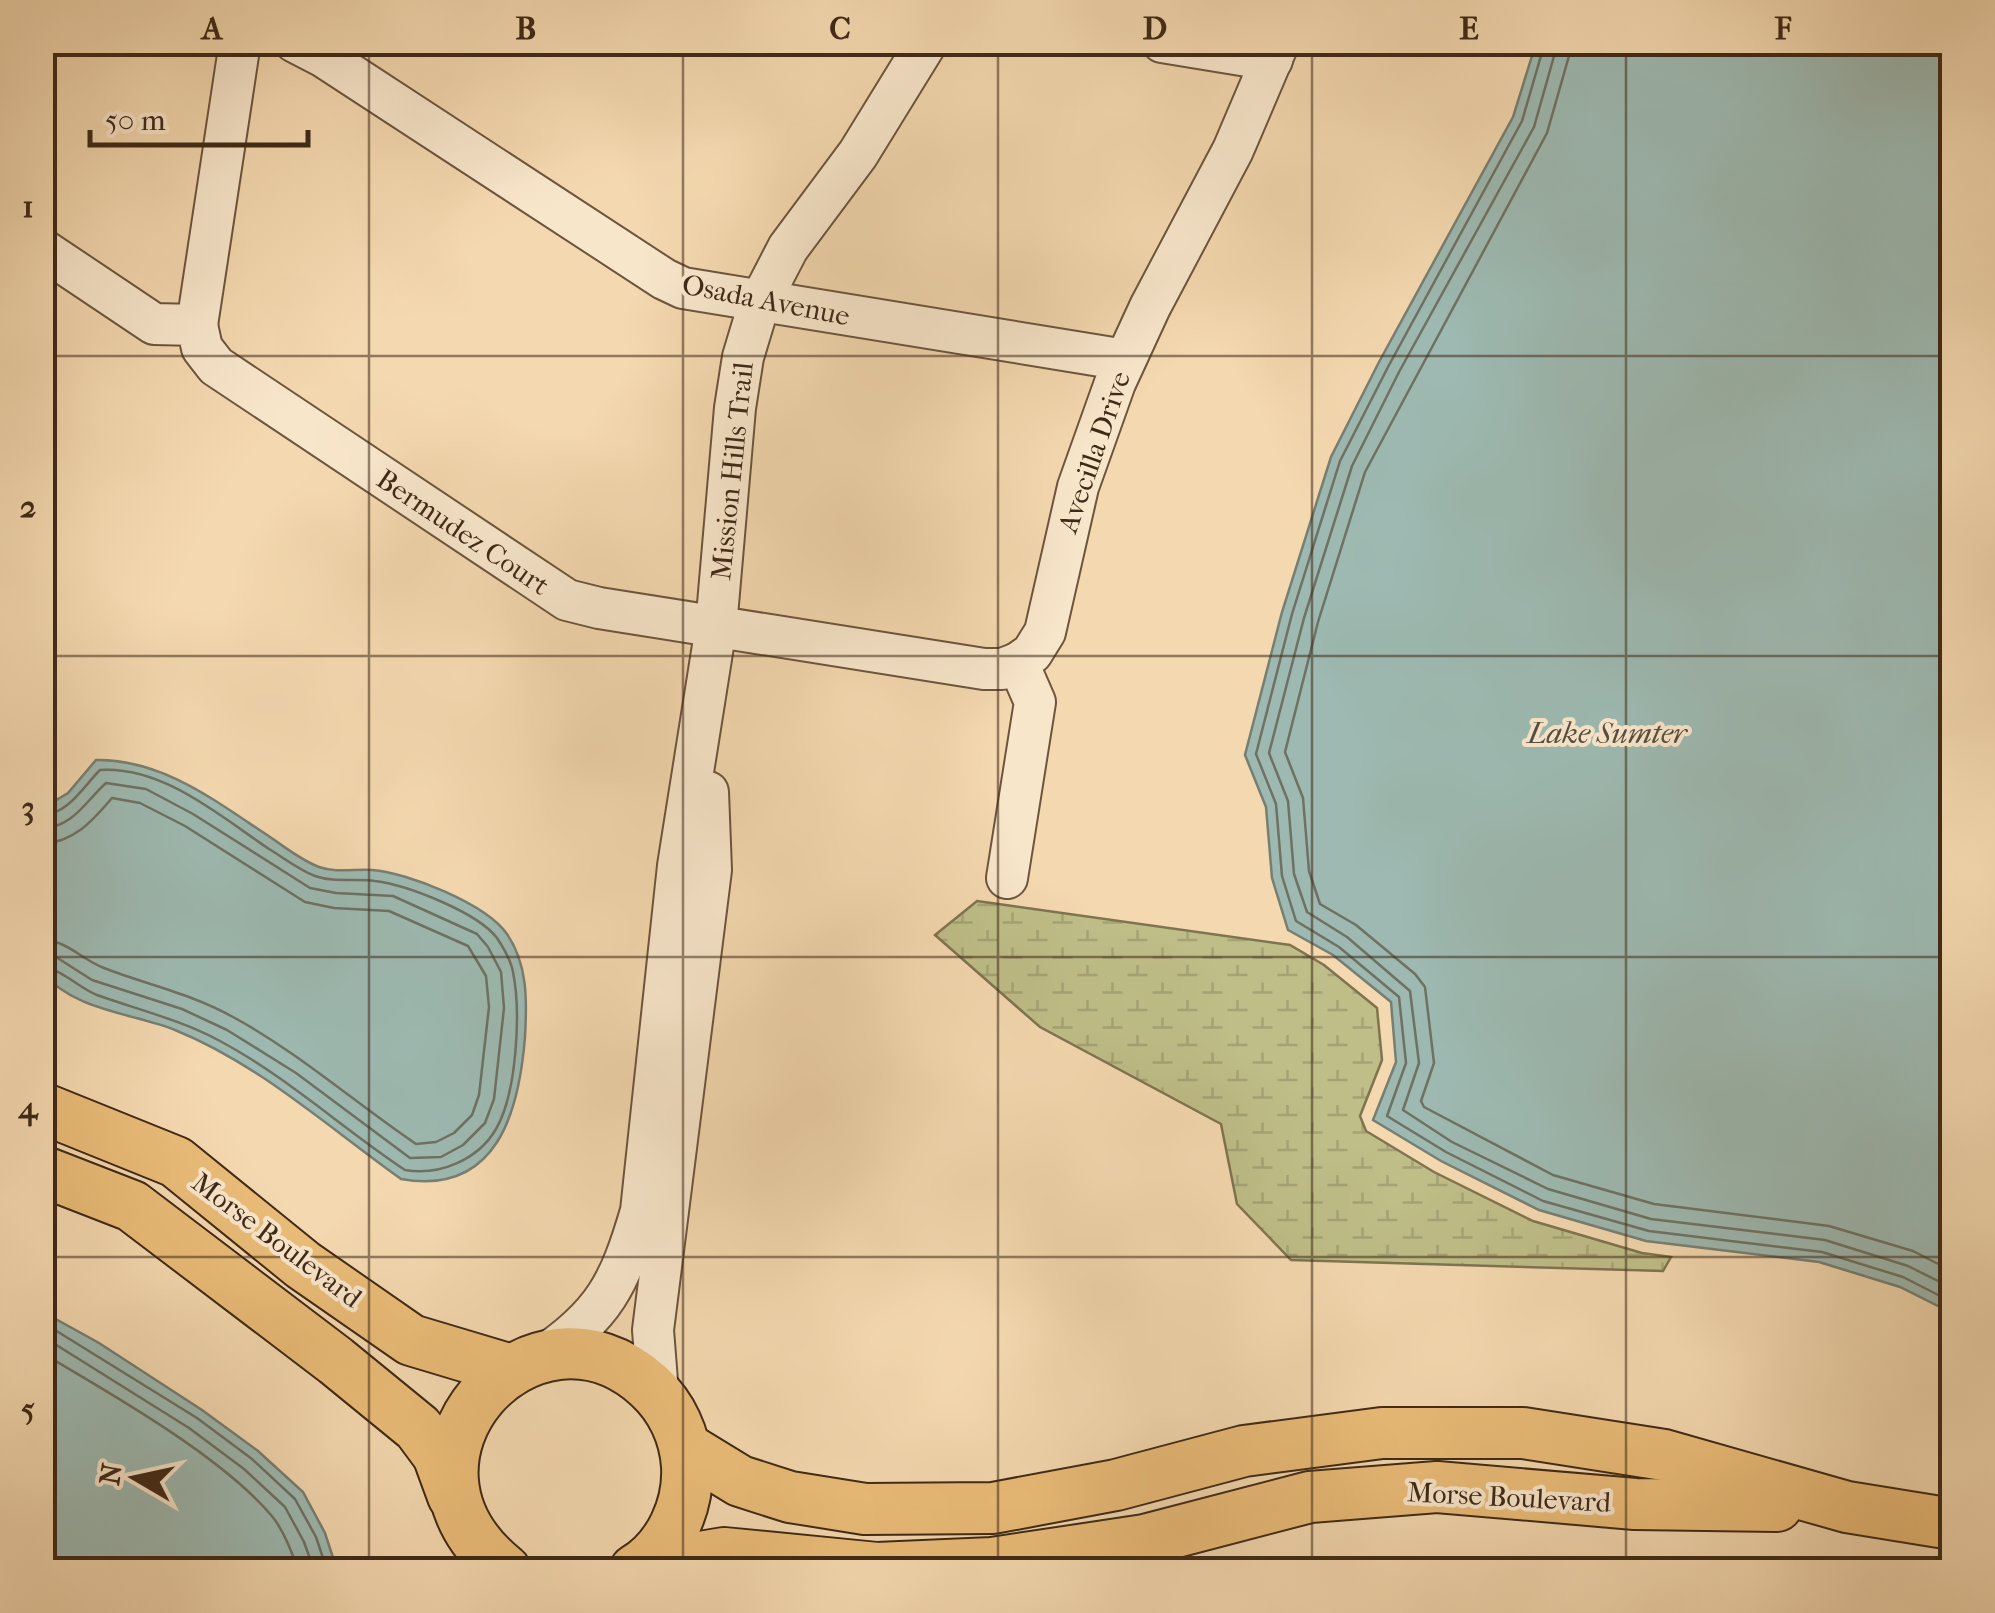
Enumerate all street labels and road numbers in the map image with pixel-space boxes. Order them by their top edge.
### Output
street label: Osada Avenue [679,268,853,332]
street label: Mission Hills Trail [704,360,760,582]
street label: Avecilla Drive [1051,367,1137,538]
street label: Bermudez Court [370,462,556,602]
street label: Morse Boulevard [186,1165,369,1315]
street label: Morse Boulevard [1406,1475,1612,1519]

